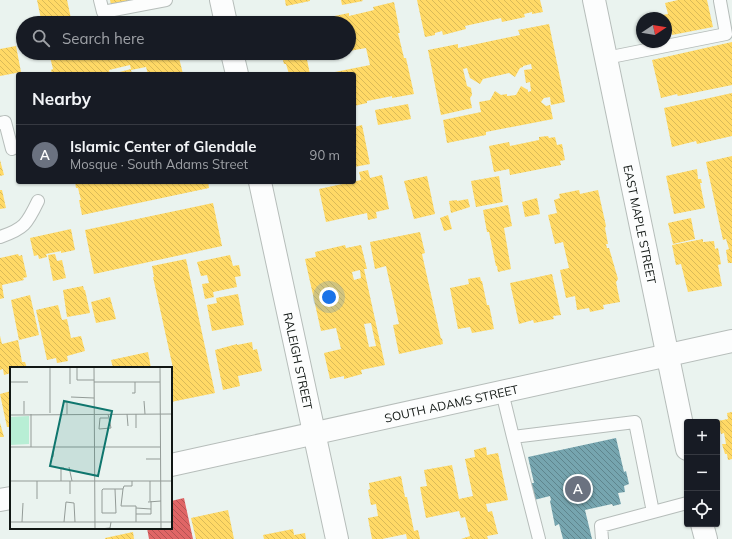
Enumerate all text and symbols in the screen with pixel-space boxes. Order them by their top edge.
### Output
north arrow [636,12,672,48]
search box [16,16,356,60]
icon: search [30,27,52,49]
text: Search here [62,29,144,48]
text: Nearby [32,88,91,109]
text: Islamic Center of Glendale [70,137,256,156]
text: A [40,147,50,163]
text: 90 m [310,147,340,163]
text: Mosque · South Adams Street [70,156,248,172]
street label: EAST MAPLE STREET [621,163,660,286]
your location [319,287,339,307]
street label: RALEIGH STREET [281,311,317,412]
inset map [10,367,172,529]
street label: SOUTH ADAMS STREET [383,381,520,425]
map controls [684,419,720,527]
button: + [684,419,720,455]
button: − [684,455,720,491]
pin: A [565,474,591,504]
button: locate [684,491,720,527]

